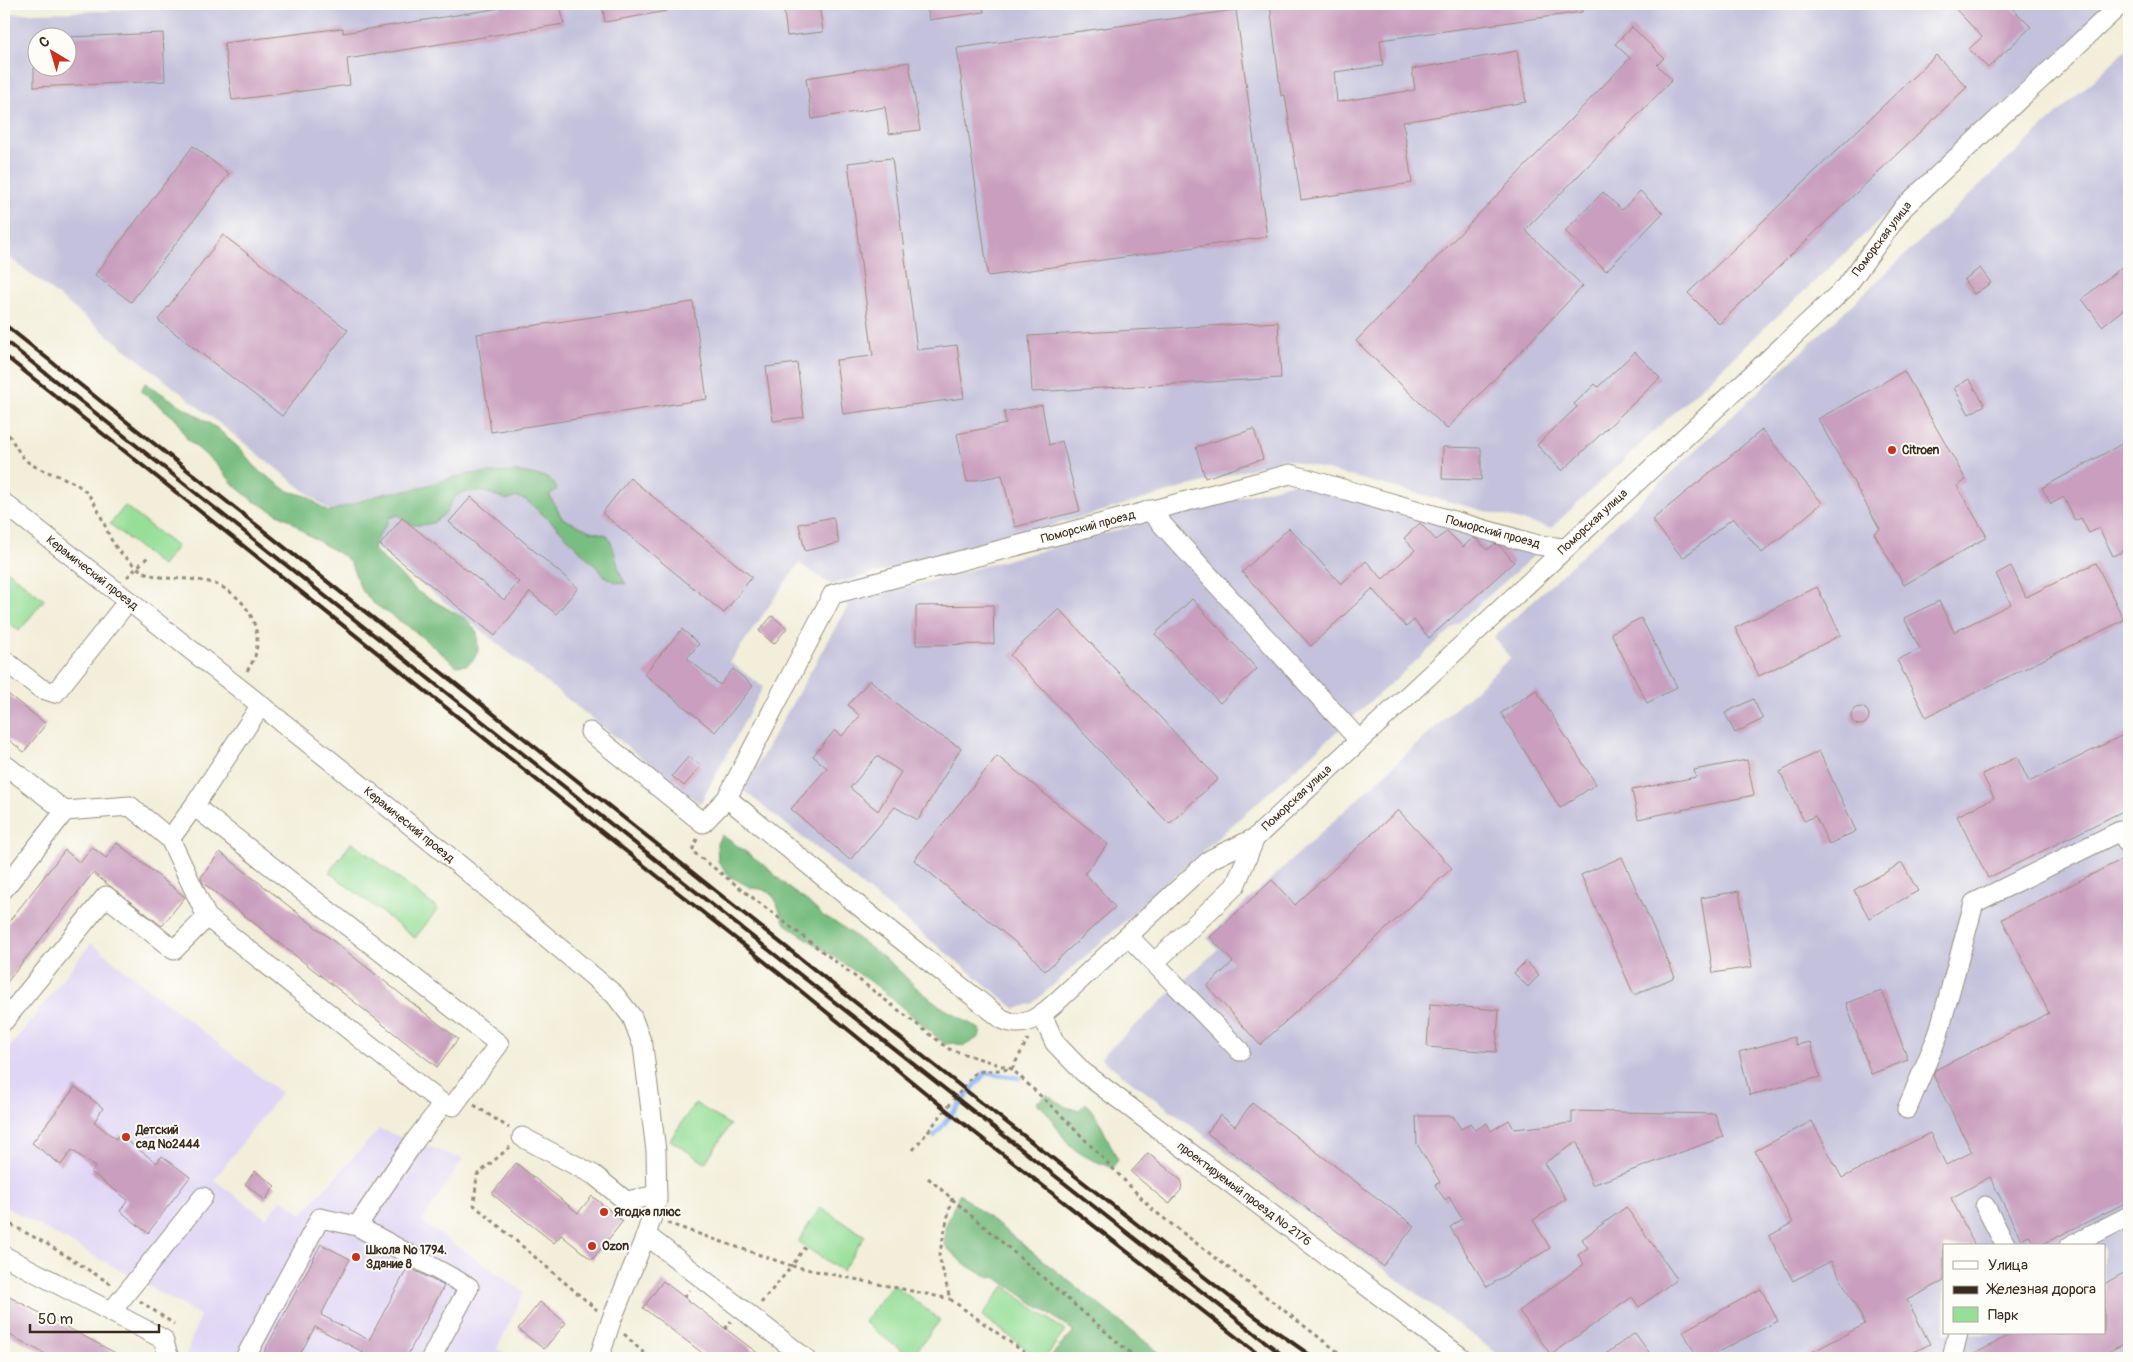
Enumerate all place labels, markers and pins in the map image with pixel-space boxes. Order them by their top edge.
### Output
place label: Citroen [1902,443,1940,458]
marker: Citroen [1886,444,1898,456]
place label: Детский сад №2444 [135,1123,200,1152]
marker: Детский сад №2444 [120,1131,132,1143]
place label: Ягодка плюс [614,1205,681,1220]
marker: Ягодка плюс [598,1206,610,1218]
place label: Ozon [602,1239,629,1254]
marker: Ozon [586,1240,598,1252]
place label: Школа № 1794. Здание 8 [365,1243,447,1272]
marker: Школа № 1794. Здание 8 [350,1251,362,1263]

